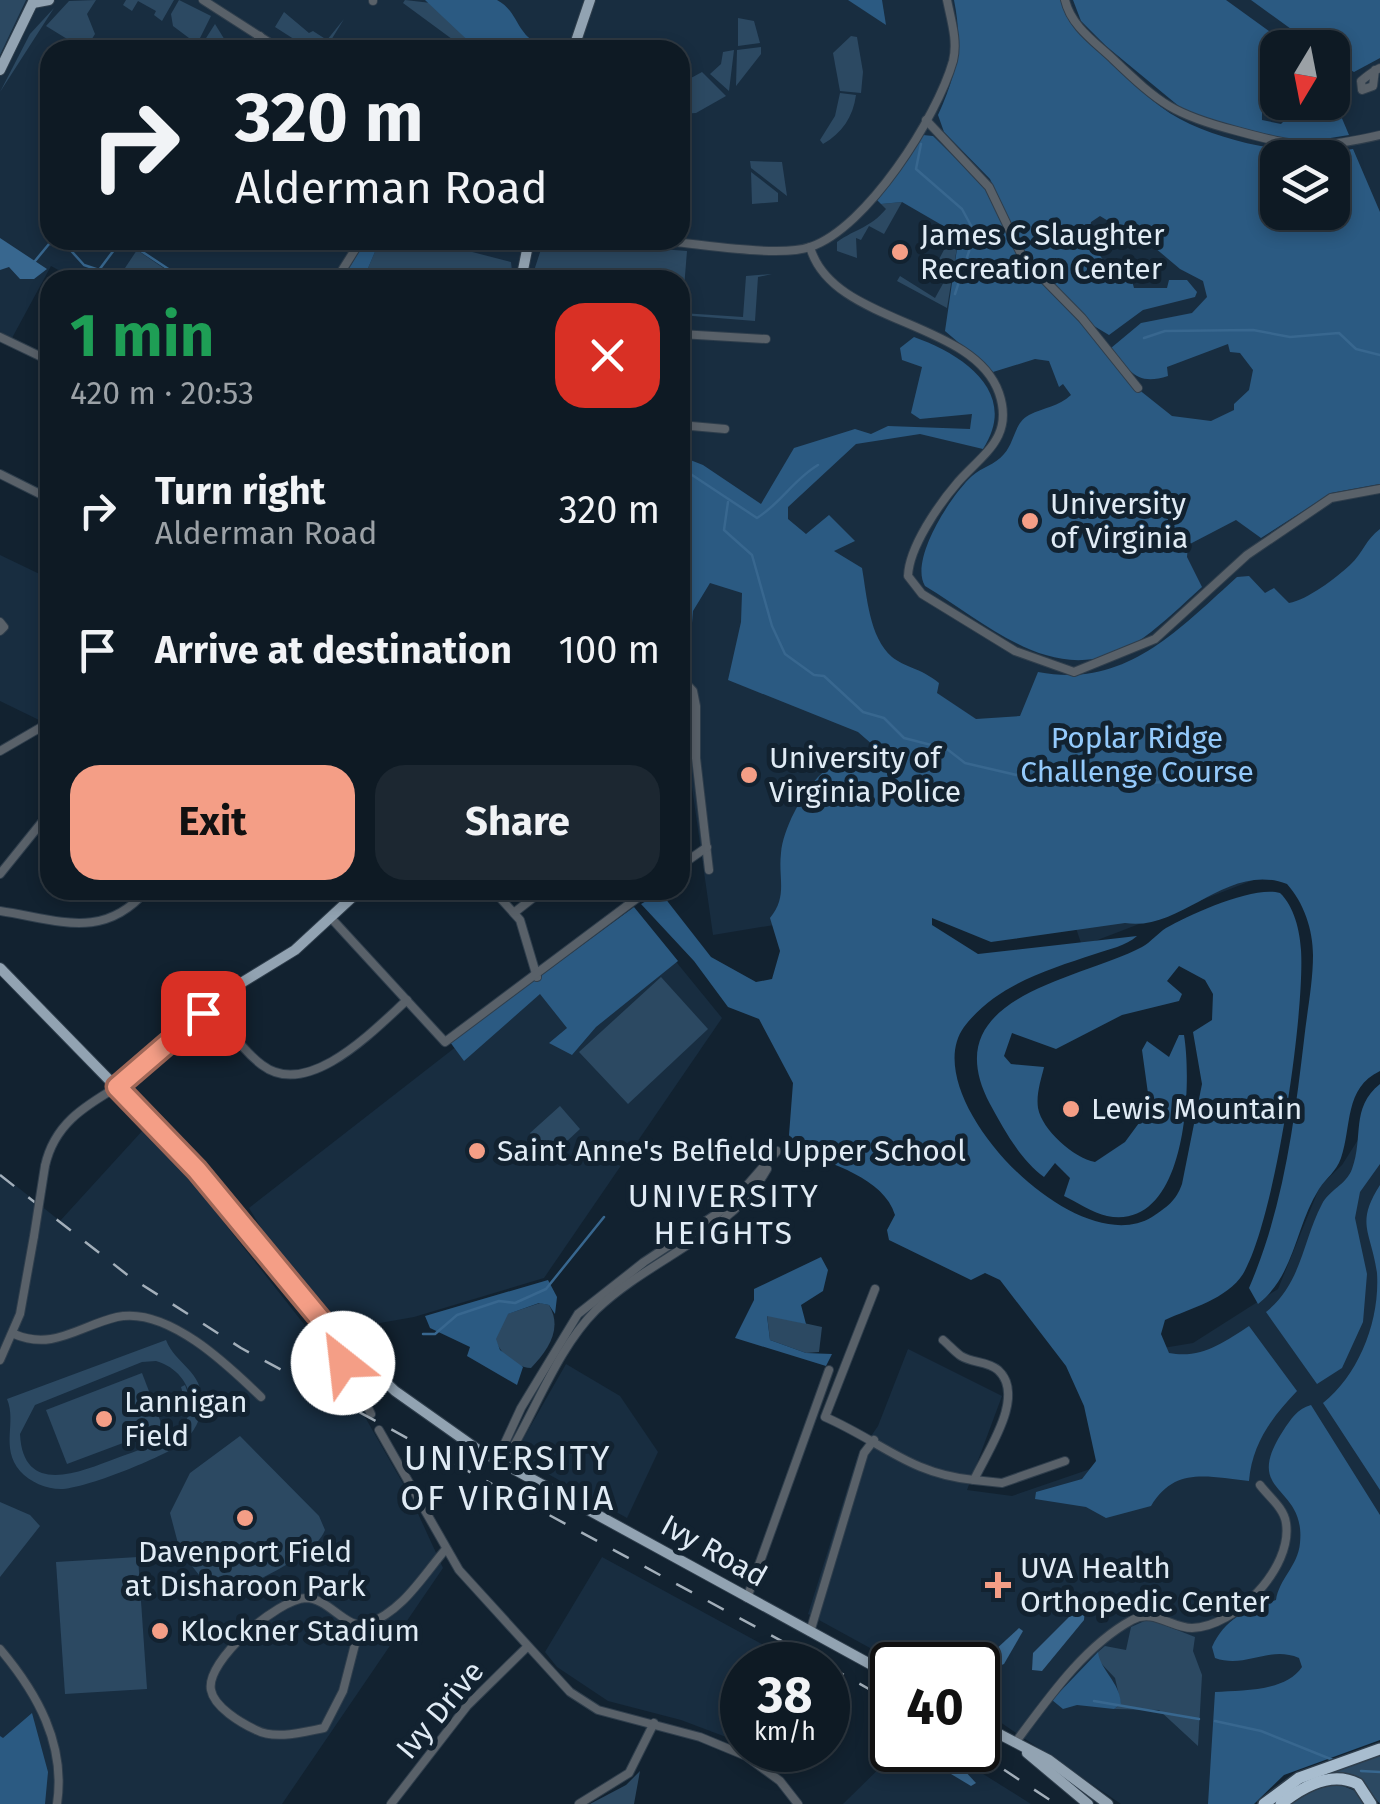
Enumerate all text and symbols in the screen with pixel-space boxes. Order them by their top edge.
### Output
north arrow [1260,30,1350,120]
map controls [1260,30,1350,230]
text: 320 m [235,76,424,160]
icon: right [70,80,200,210]
button: layers [1260,140,1350,230]
text: Alderman Road [235,161,548,215]
place label: James C Slaughter Recreation Center [920,217,1165,287]
marker: James C Slaughter Recreation Center [889,241,911,263]
text: 1 min [70,300,214,372]
button: close [555,303,660,408]
text: 420 m · 20:53 [70,374,254,412]
text: Turn right [155,468,325,514]
icon: right [70,483,125,538]
place label: University of Virginia [1050,486,1188,556]
text: 320 m [559,487,660,533]
marker: University of Virginia [1019,510,1041,532]
text: Alderman Road [155,514,377,552]
icon: arrive [70,623,125,678]
text: Arrive at destination [155,627,512,673]
text: 100 m [559,627,660,673]
park label: Poplar Ridge Challenge Course [1020,720,1254,790]
place label: University of Virginia Police [769,740,961,810]
marker: University of Virginia Police [738,764,760,786]
button: Exit [70,765,355,880]
button: Share [375,765,660,880]
pin [161,971,246,1056]
icon: arrive [176,986,231,1041]
place label: Lewis Mountain [1091,1091,1302,1127]
marker: Lewis Mountain [1060,1098,1082,1120]
place label: Saint Anne's Belfield Upper School [497,1133,966,1169]
marker: Saint Anne's Belfield Upper School [466,1140,488,1162]
district label: UNIVERSITY HEIGHTS [628,1177,820,1252]
position arrow [291,1311,395,1415]
place label: Lannigan Field [124,1384,248,1454]
marker: Lannigan Field [93,1408,115,1430]
district label: UNIVERSITY OF VIRGINIA [400,1437,616,1519]
marker: Davenport Field at Disharoon Park [234,1507,256,1529]
street label: Ivy Road [655,1507,773,1595]
place label: Davenport Field at Disharoon Park [124,1534,366,1604]
place label: UVA Health Orthopedic Center [1020,1550,1270,1620]
marker: UVA Health Orthopedic Center [985,1572,1011,1598]
place label: Klockner Stadium [180,1613,420,1649]
marker: Klockner Stadium [149,1620,171,1642]
speed limit sign: 40 [870,1642,1000,1772]
street label: Ivy Drive [389,1654,491,1766]
text: 38 [757,1665,813,1725]
text: km/h [754,1717,816,1747]

